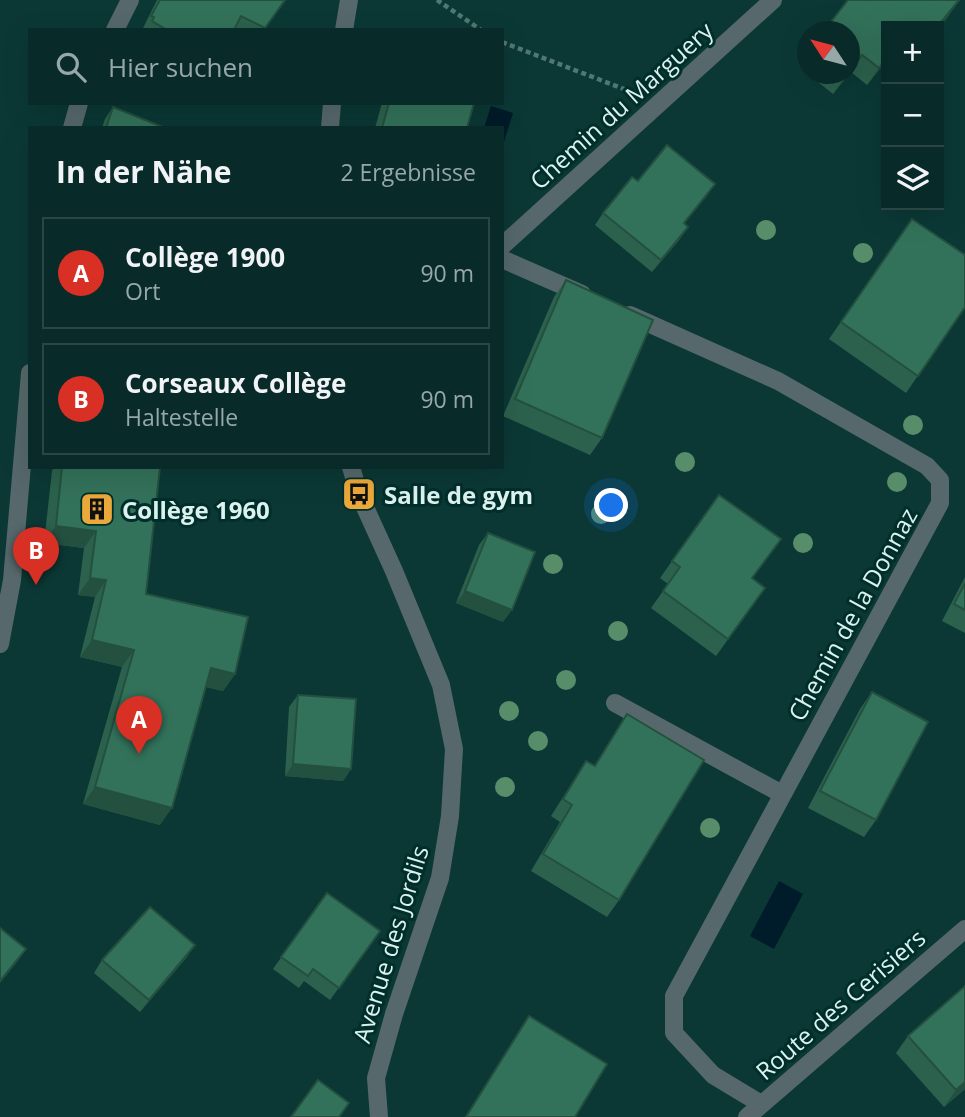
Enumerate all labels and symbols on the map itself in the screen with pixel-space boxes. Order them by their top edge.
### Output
street label: Chemin du Marguery [522,13,720,196]
north arrow [797,21,860,84]
bus stop icon: Salle de gym [340,475,378,513]
place label: Salle de gym [384,478,533,511]
your location [594,488,628,522]
building icon: Collège 1960 [78,490,116,528]
place label: Collège 1960 [122,493,270,526]
street label: Chemin de la Donnaz [780,502,924,726]
pin: B [13,527,59,585]
pin: A [116,696,162,754]
street label: Avenue des Jordils [344,841,436,1047]
street label: Route des Cerisiers [748,921,932,1087]

